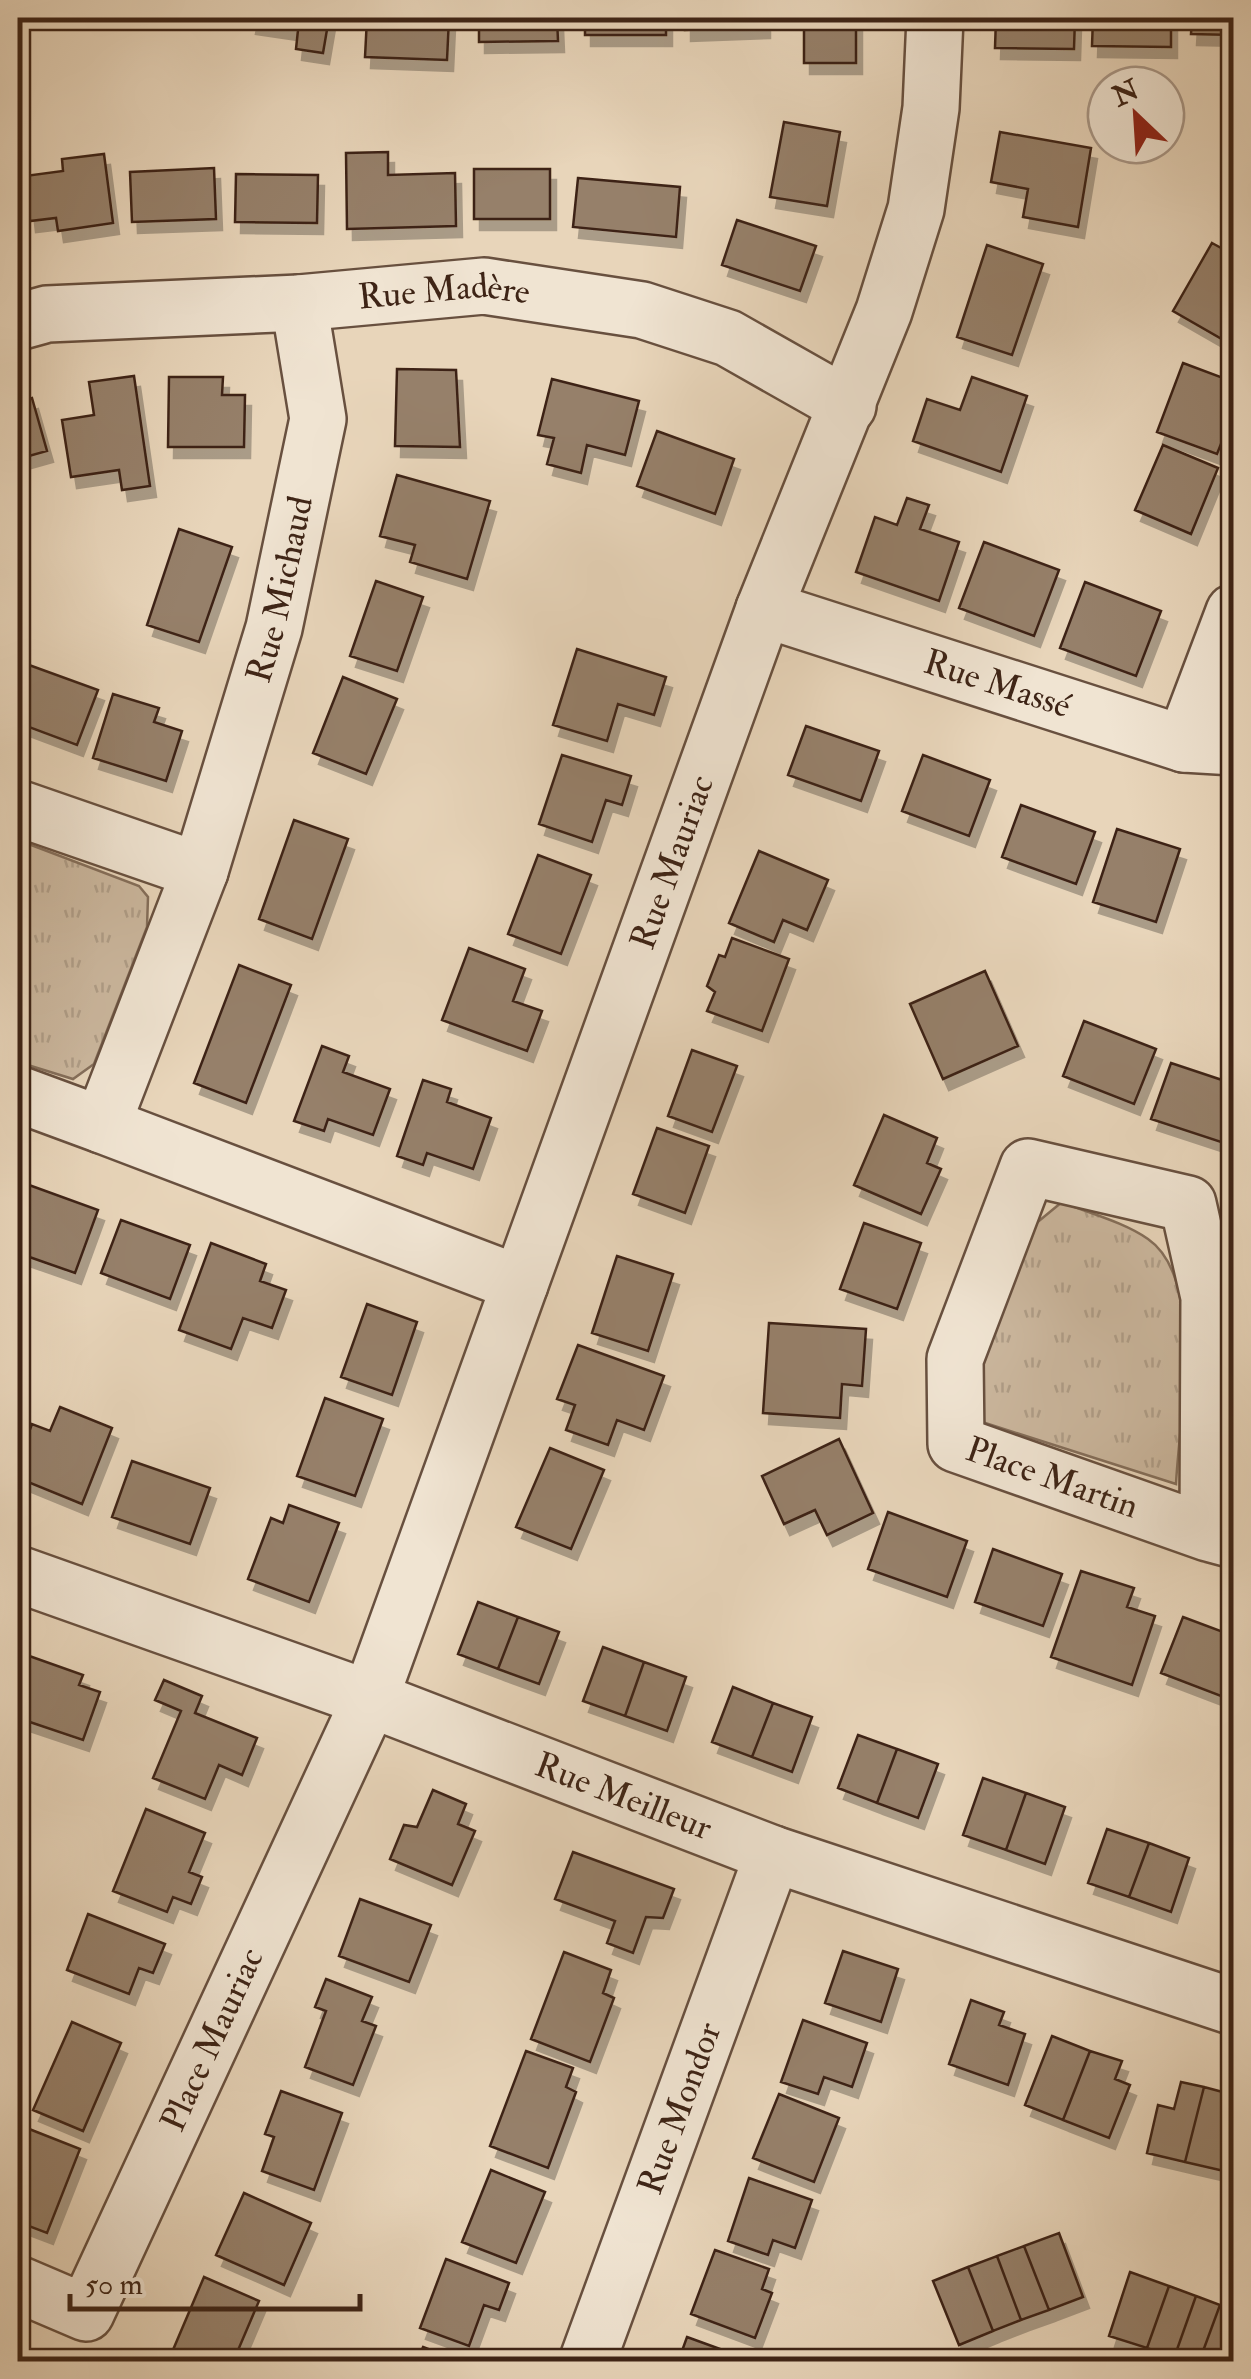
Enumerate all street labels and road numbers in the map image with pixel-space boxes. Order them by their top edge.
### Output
street label: Rue Madère [356,264,533,319]
street label: Rue Michaud [237,492,323,688]
street label: Rue Massé [918,640,1076,728]
street label: Rue Mauriac [621,769,724,955]
street label: Place Martin [960,1427,1144,1529]
street label: Rue Meilleur [529,1743,718,1850]
street label: Place Mauriac [151,1941,274,2138]
street label: Rue Mondor [628,2016,731,2201]

